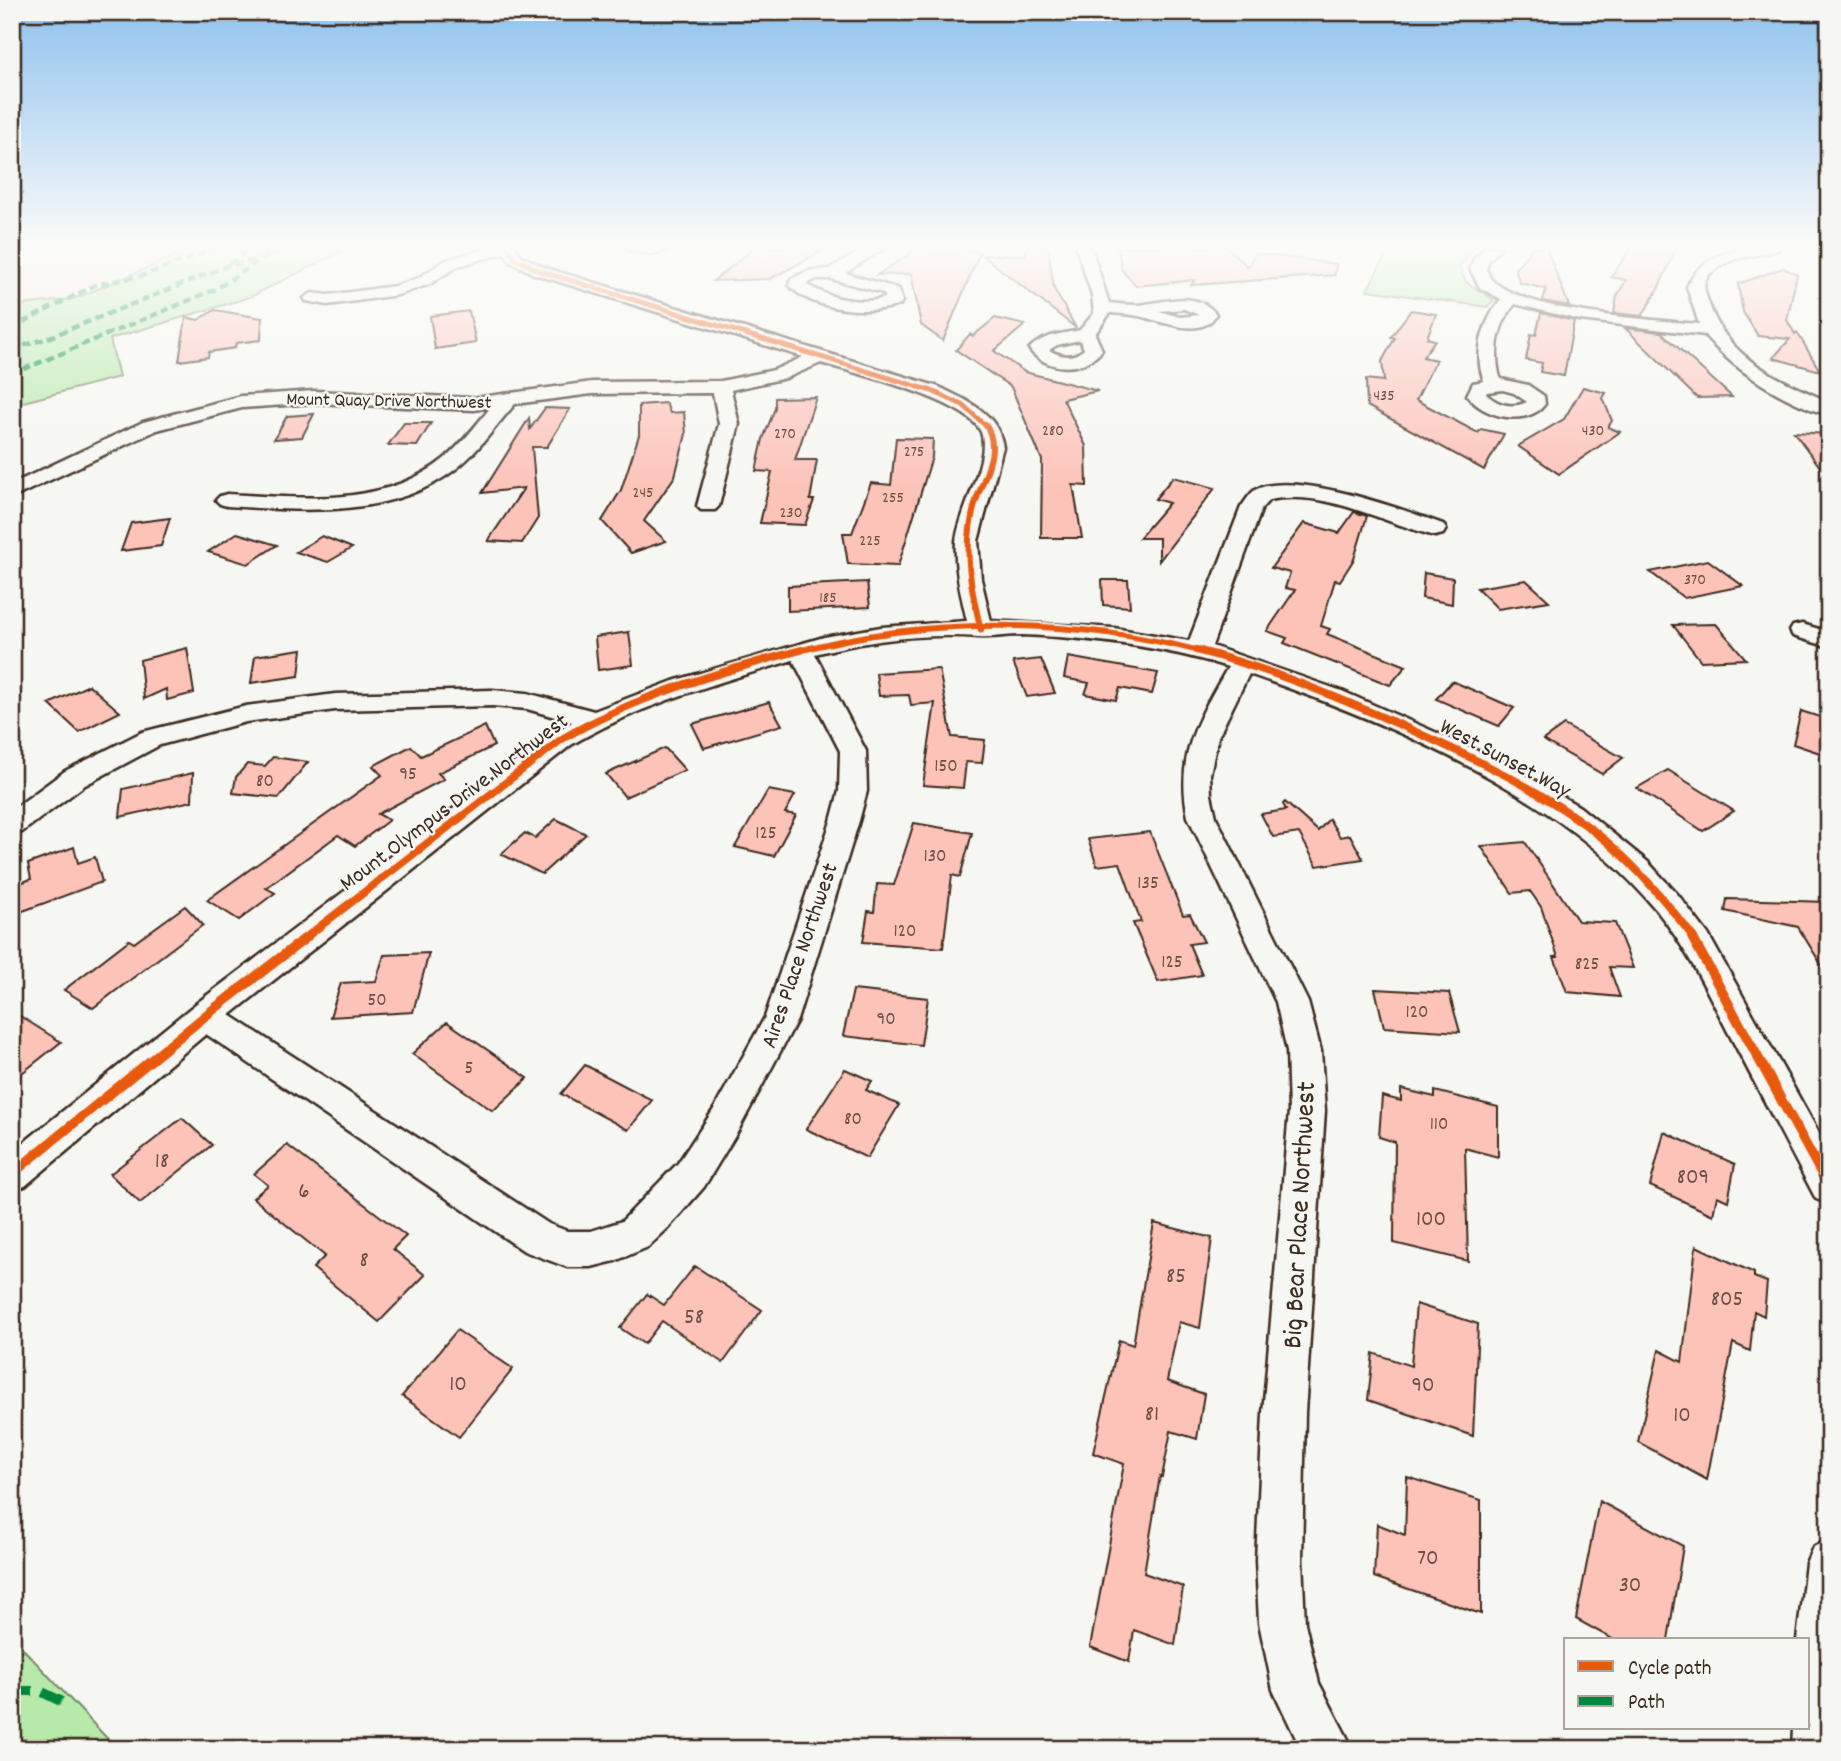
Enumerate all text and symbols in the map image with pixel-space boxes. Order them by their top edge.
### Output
house number: 435 [1373,385,1395,408]
street label: Mount Quay Drive Northwest [286,387,492,418]
house number: 280 [1042,420,1064,443]
house number: 430 [1582,420,1604,443]
house number: 270 [774,423,796,446]
house number: 275 [904,441,924,464]
house number: 245 [632,482,654,505]
house number: 255 [882,487,904,510]
house number: 230 [780,502,802,525]
house number: 225 [859,530,881,553]
house number: 370 [1684,569,1706,592]
house number: 185 [819,587,837,610]
street label: Mount Olympus Drive Northwest [334,707,576,901]
street label: West Sunset Way [1433,712,1576,809]
house number: 150 [934,754,958,781]
house number: 95 [399,762,417,789]
house number: 80 [256,769,274,796]
house number: 125 [755,821,777,848]
house number: 130 [924,844,946,871]
street label: Aires Place Northwest [754,859,848,1053]
house number: 135 [1137,871,1159,898]
house number: 120 [894,919,916,946]
house number: 125 [1161,950,1183,977]
house number: 825 [1575,952,1599,979]
house number: 50 [367,988,387,1015]
house number: 120 [1406,1000,1428,1027]
house number: 90 [876,1007,896,1034]
house number: 5 [465,1056,473,1083]
street label: Big Bear Place Northwest [1275,1081,1329,1350]
house number: 80 [844,1107,862,1134]
house number: 110 [1430,1112,1448,1139]
house number: 18 [155,1146,169,1179]
house number: 809 [1677,1162,1709,1195]
house number: 6 [298,1176,310,1209]
house number: 100 [1416,1204,1446,1237]
house number: 8 [359,1245,369,1278]
house number: 85 [1166,1261,1186,1294]
house number: 805 [1711,1284,1743,1317]
house number: 58 [684,1302,704,1335]
house number: 10 [449,1369,467,1402]
house number: 90 [1411,1370,1435,1403]
house number: 81 [1145,1399,1159,1432]
house number: 10 [1673,1400,1691,1433]
house number: 70 [1417,1543,1439,1576]
house number: 30 [1619,1570,1641,1603]
legend [1564,1638,1810,1730]
text: Cycle path [1628,1655,1711,1685]
text: Path [1628,1689,1665,1719]

